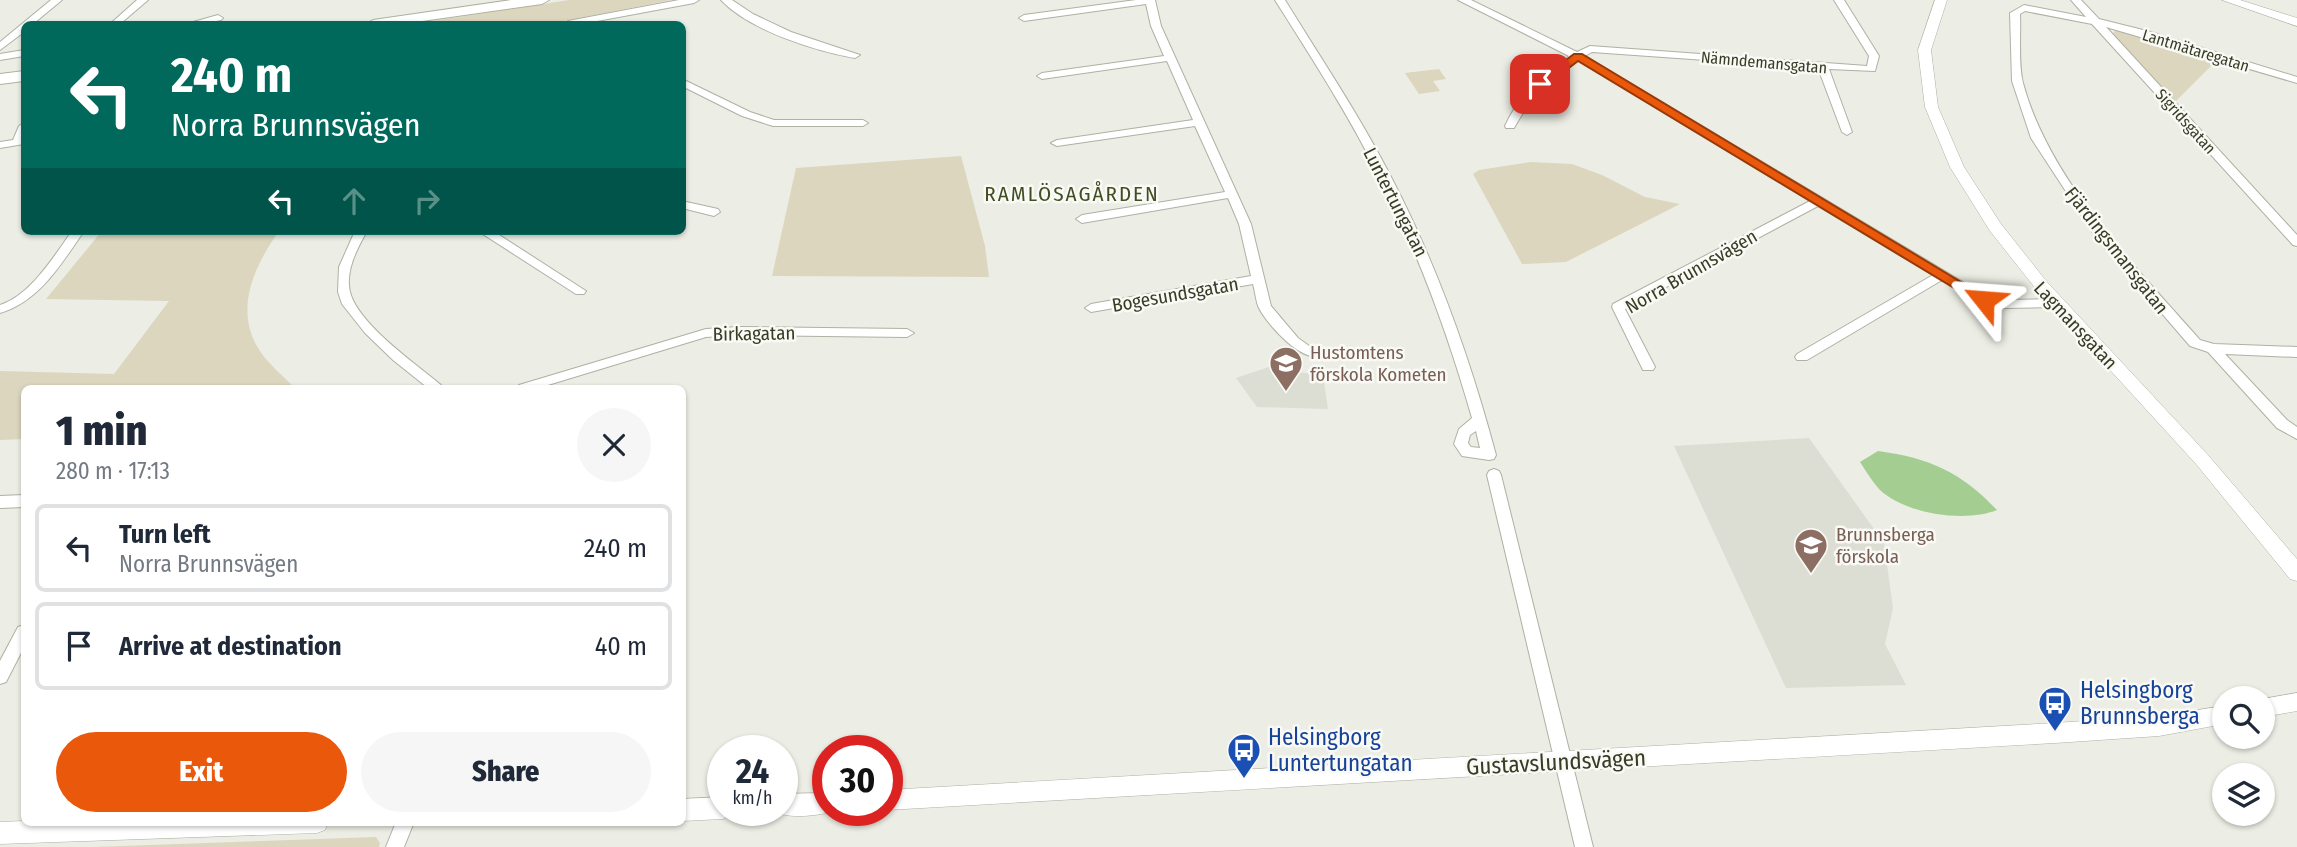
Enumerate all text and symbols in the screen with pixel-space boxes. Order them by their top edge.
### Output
street label: Lantmätaregatan [2140,25,2252,76]
text: 240 m [171,46,292,105]
street label: Nämndemansgatan [1700,48,1828,77]
icon: left [56,49,147,140]
pin [1510,54,1570,114]
icon: arrive [1521,65,1559,103]
street label: Sigridsgatan [2151,85,2220,158]
text: Norra Brunnsvägen [171,106,421,144]
street label: Luntertungatan [1358,144,1433,261]
district label: RAMLÖSAGÅRDEN [984,181,1160,207]
icon: left [262,182,300,220]
icon: ahead [335,182,373,220]
icon: right [408,182,446,220]
street label: Fjärdingsmansgatan [2060,182,2173,319]
street label: Norra Brunnsvägen [1621,224,1761,318]
position arrow [1947,263,2021,337]
street label: Bogesundsgatan [1110,272,1240,317]
street label: Lagmansgatan [2029,277,2122,374]
street label: Birkagatan [712,321,796,346]
place label: Hustomtens förskola Kometen [1310,341,1447,386]
school or university icon: Hustomtens förskola Kometen [1267,344,1305,393]
text: 1 min [56,406,147,456]
button: close [577,408,651,482]
text: 280 m · 17:13 [56,457,170,485]
text: Turn left [119,519,211,550]
place label: Brunnsberga förskola [1836,523,1935,568]
school or university icon: Brunnsberga förskola [1792,526,1830,575]
icon: left [60,529,98,567]
text: 240 m [584,533,647,564]
text: Norra Brunnsvägen [119,550,298,578]
icon: arrive [60,627,98,665]
text: Arrive at destination [119,631,342,662]
text: 40 m [595,631,647,662]
place label: Helsingborg Brunnsberga [2080,676,2200,730]
bus stop icon: Helsingborg Brunnsberga [2036,684,2074,733]
map controls [2212,686,2275,826]
button: search [2212,686,2275,749]
place label: Helsingborg Luntertungatan [1268,723,1413,777]
bus stop icon: Helsingborg Luntertungatan [1225,731,1263,780]
button: Exit [56,732,347,812]
button: Share [361,732,651,812]
speed limit sign: 30 [812,735,903,826]
street label: Gustavslundsvägen [1465,743,1647,781]
text: 24 [736,750,769,792]
button: layers [2212,763,2275,826]
text: km/h [732,787,773,809]

